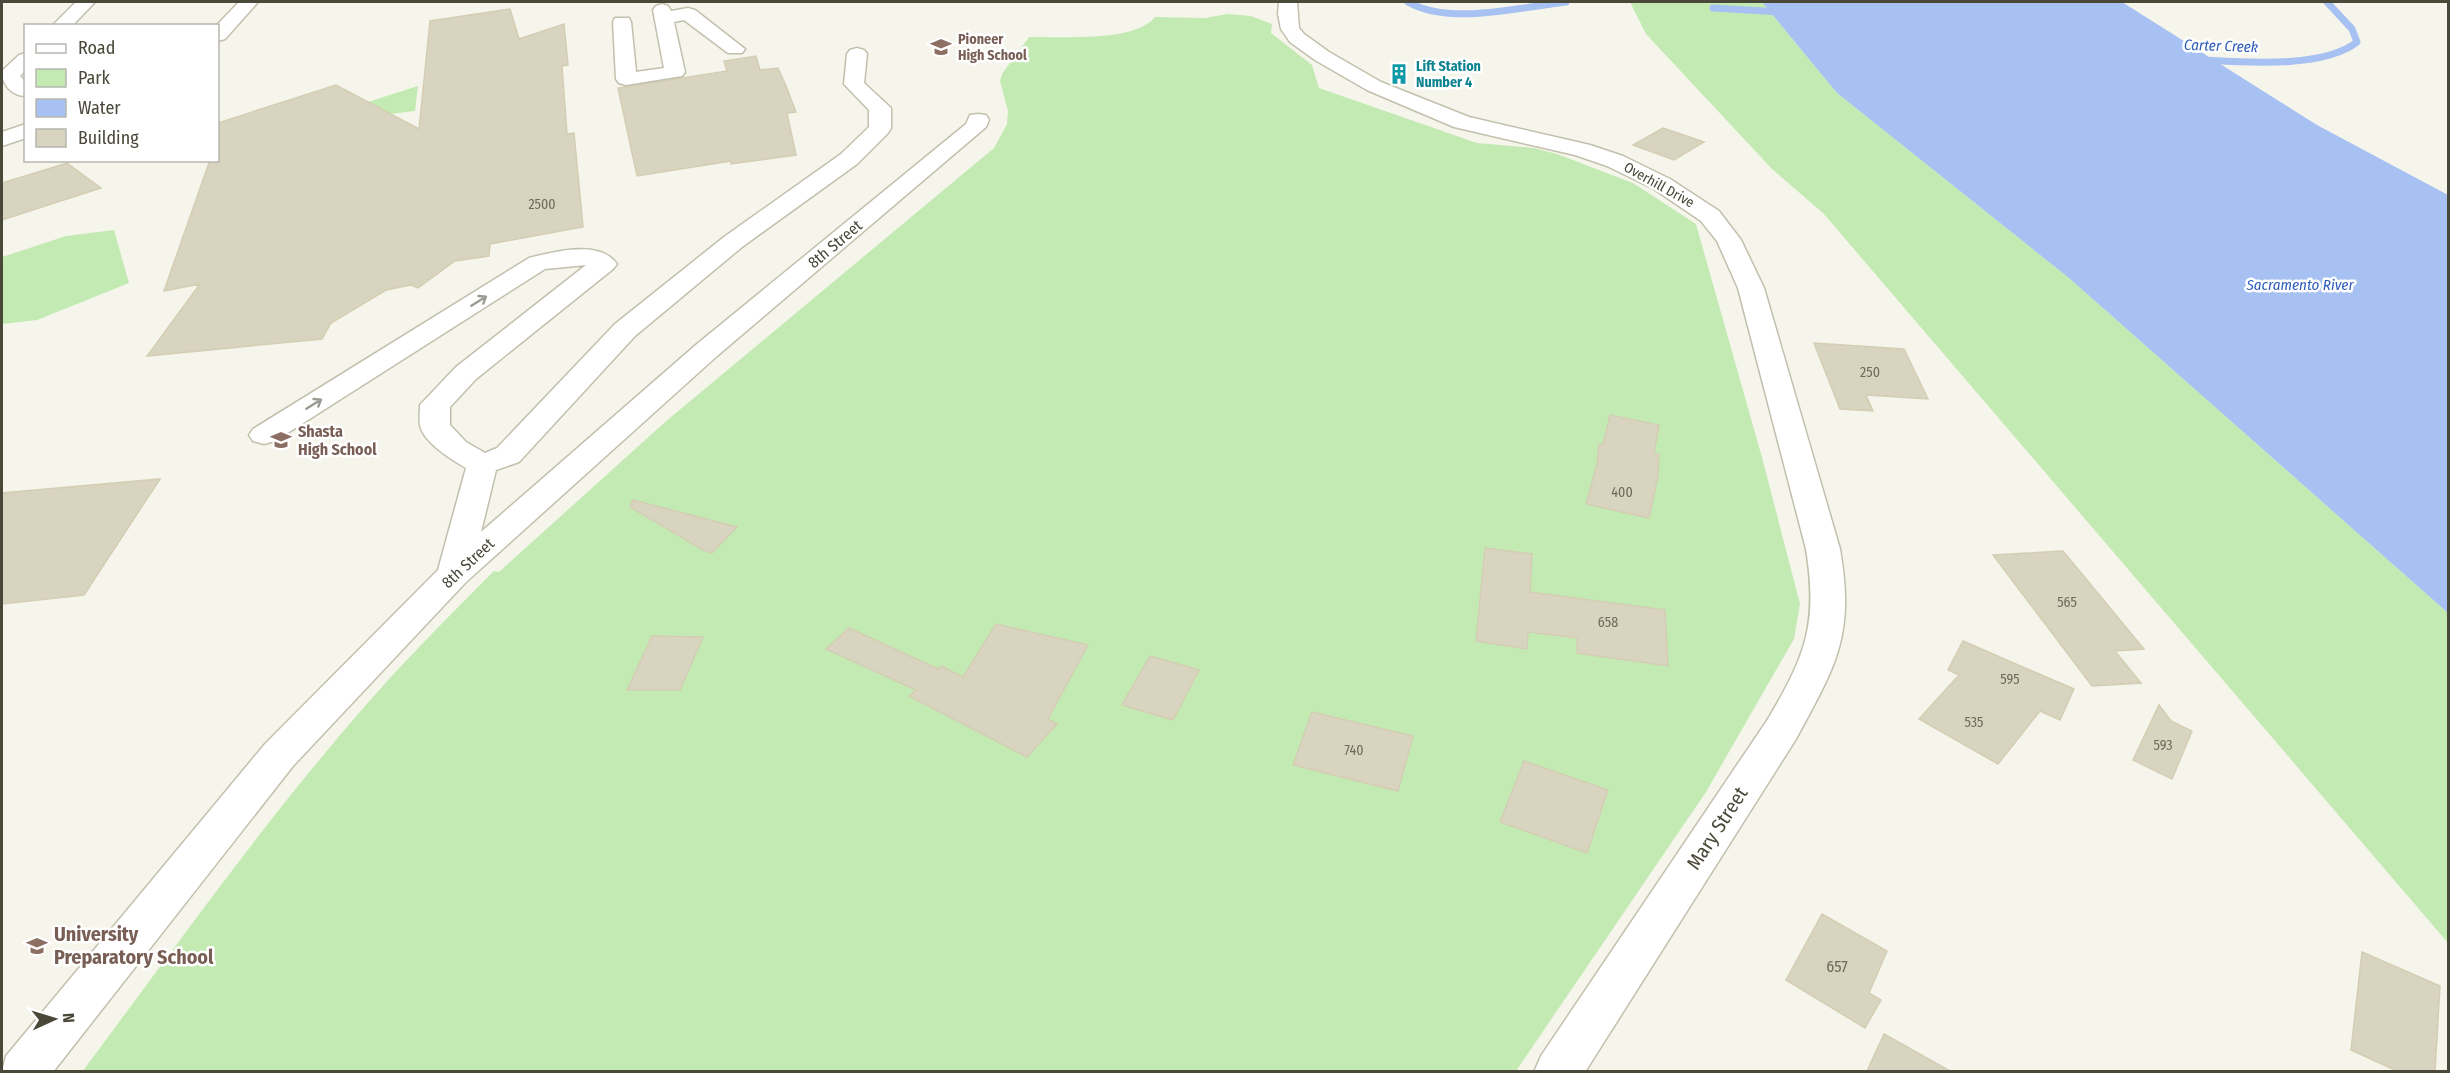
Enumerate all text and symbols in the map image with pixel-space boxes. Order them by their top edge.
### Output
legend [24,24,219,162]
place label: Pioneer High School [958,31,1027,64]
school or university icon: Pioneer High School [929,35,953,59]
water label: Carter Creek [2184,36,2259,56]
text: Road [78,37,115,59]
place label: Lift Station Number 4 [1416,58,1481,91]
building icon: Lift Station Number 4 [1387,62,1411,86]
text: Park [78,67,111,89]
text: Water [78,97,121,119]
text: Building [78,127,139,149]
street label: Overhill Drive [1621,159,1697,211]
house number: 2500 [528,196,556,213]
street label: 8th Street [804,215,866,272]
water label: Sacramento River [2245,276,2354,294]
one-way arrow [470,294,487,306]
house number: 250 [1860,364,1880,381]
one-way arrow [305,398,322,410]
place label: Shasta High School [298,422,377,459]
school or university icon: Shasta High School [269,428,293,452]
house number: 400 [1611,484,1633,501]
street label: 8th Street [438,533,499,592]
house number: 565 [2057,594,2077,611]
house number: 658 [1598,614,1618,631]
house number: 595 [2000,671,2020,688]
house number: 535 [1964,714,1984,731]
house number: 593 [2153,737,2173,754]
house number: 740 [1344,742,1364,759]
street label: Mary Street [1681,782,1753,874]
place label: University Preparatory School [54,922,214,969]
school or university icon: University Preparatory School [25,934,49,958]
house number: 657 [1826,957,1848,976]
north arrow [24,989,84,1049]
text: N [59,1013,78,1023]

